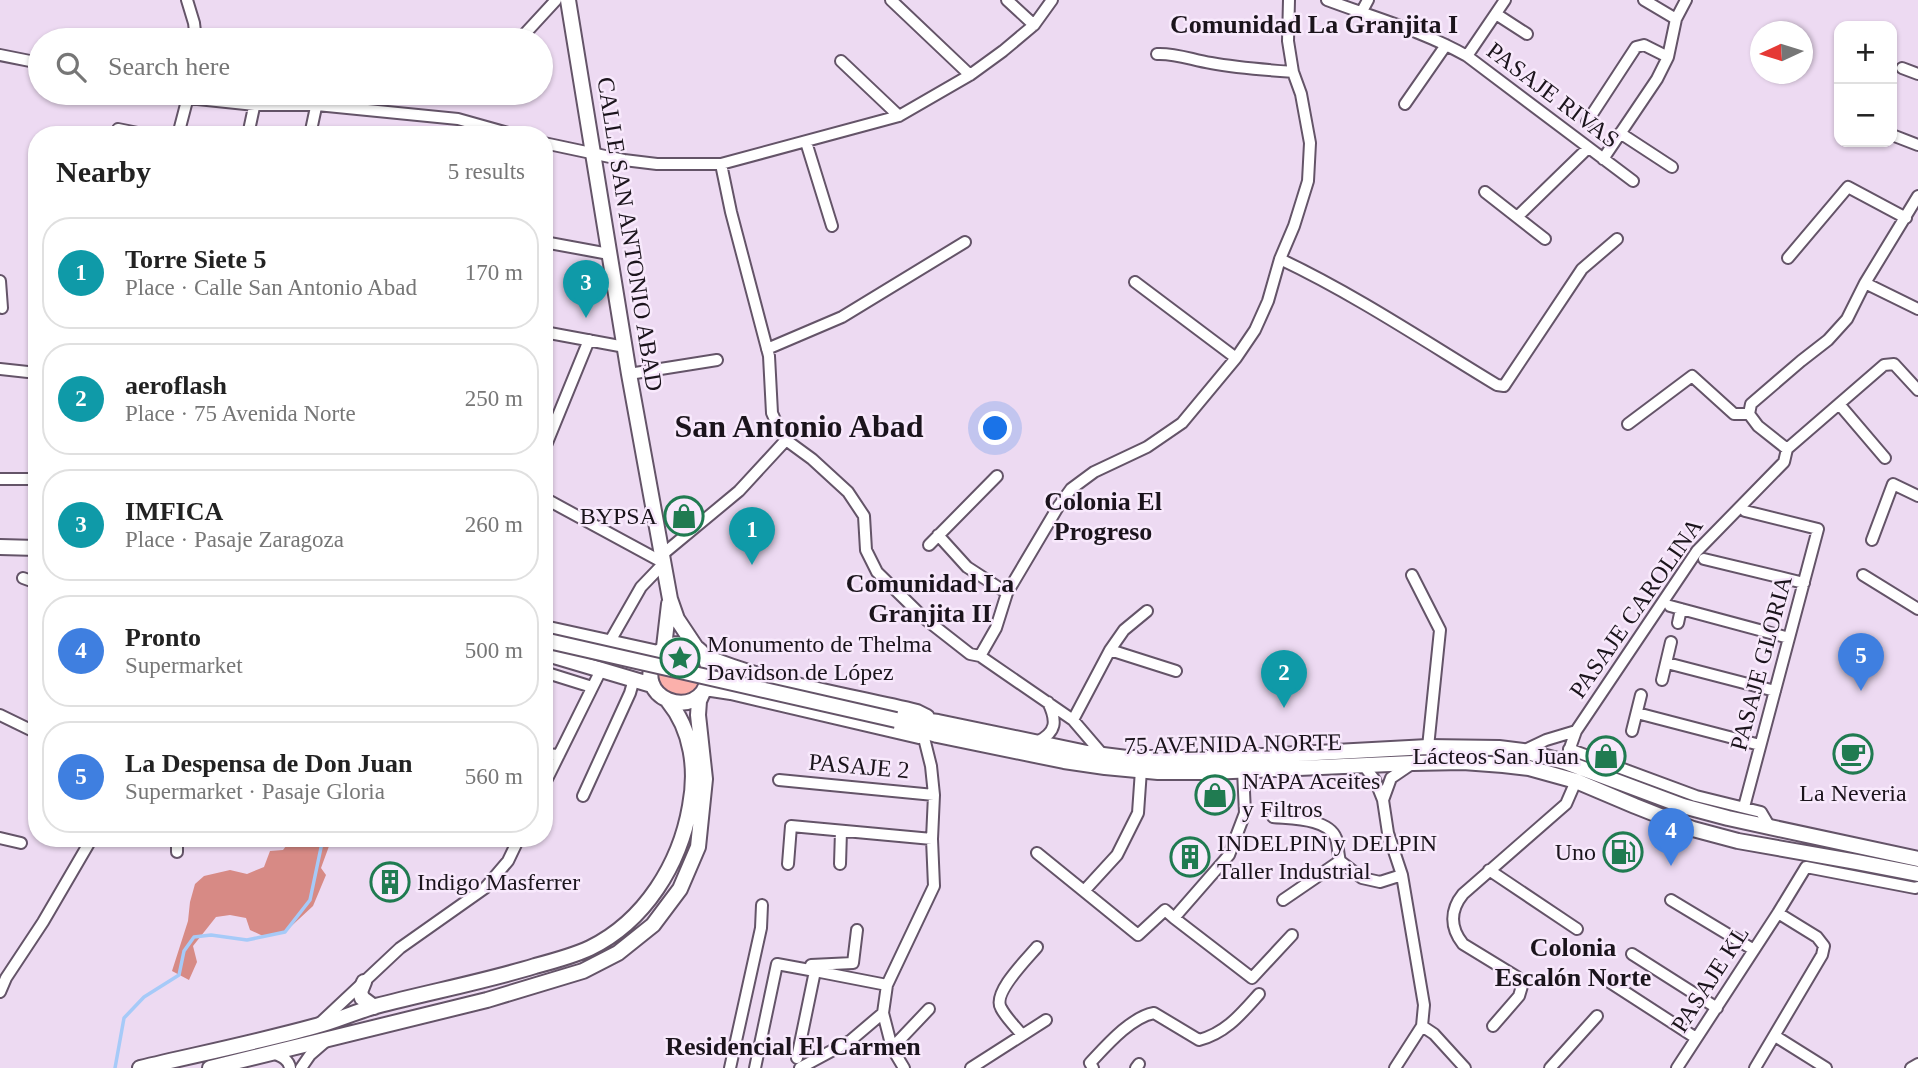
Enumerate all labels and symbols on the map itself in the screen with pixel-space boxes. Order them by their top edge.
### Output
district label: Comunidad La Granjita I [1170,10,1458,39]
north arrow [1750,21,1813,84]
street label: PASAJE RIVAS [1482,37,1624,153]
street label: CALLE SAN ANTONIO ABAD [592,75,668,393]
pin: 3 [563,260,609,318]
district label: San Antonio Abad [674,408,924,444]
your location [978,411,1012,445]
district label: Colonia El Progreso [1044,487,1162,546]
shop icon: BYPSA [663,495,705,537]
place label: BYPSA [580,503,658,529]
pin: 1 [729,507,775,565]
street label: PASAJE CAROLINA [1564,513,1708,703]
district label: Comunidad La Granjita II [846,569,1014,628]
street label: PASAJE GLORIA [1725,572,1797,753]
place label: Monumento de Thelma Davidson de López [707,631,932,685]
pin: 5 [1838,633,1884,691]
place icon: Monumento de Thelma Davidson de López [659,637,701,679]
pin: 2 [1261,650,1307,708]
street label: 75 AVENIDA NORTE [1124,729,1342,759]
cafe icon: La Neveria [1832,733,1874,775]
shop icon: Lácteos San Juan [1585,735,1627,777]
place label: Lácteos San Juan [1412,743,1579,769]
street label: PASAJE 2 [807,749,911,783]
place label: NAPA Aceites y Filtros [1242,768,1380,822]
shop icon: NAPA Aceites y Filtros [1194,774,1236,816]
place label: La Neveria [1799,780,1907,806]
pin: 4 [1648,808,1694,866]
place label: INDELPIN y DELPIN Taller Industrial [1217,830,1437,884]
fuel station icon: Uno [1602,831,1644,873]
building icon: INDELPIN y DELPIN Taller Industrial [1169,836,1211,878]
place label: Uno [1555,839,1596,865]
building icon: Indigo Masferrer [369,861,411,903]
place label: Indigo Masferrer [417,869,580,895]
street label: PASAJE KL [1666,921,1754,1037]
district label: Colonia Escalón Norte [1495,933,1651,992]
district label: Residencial El Carmen [665,1032,921,1061]

